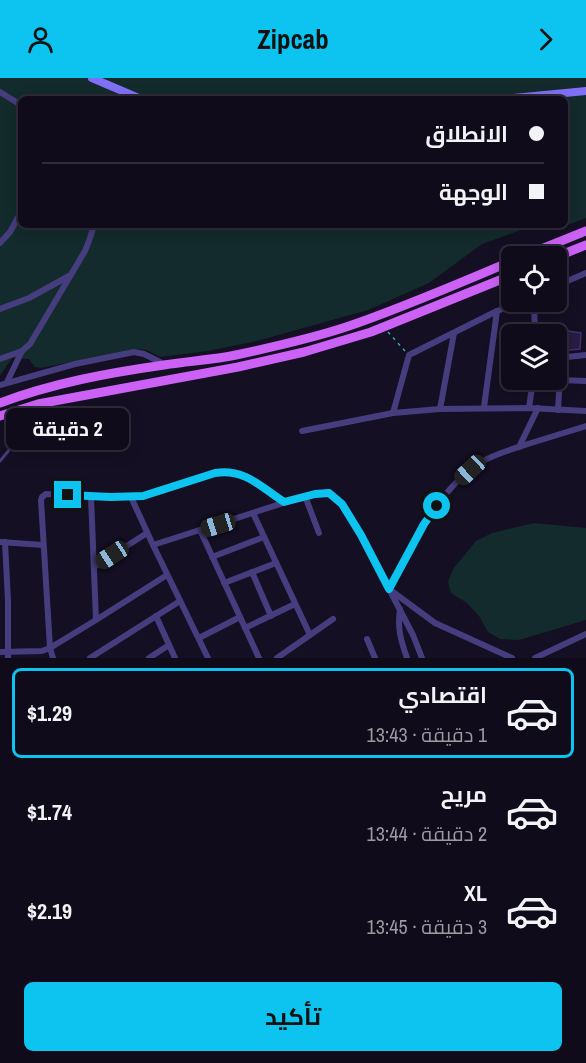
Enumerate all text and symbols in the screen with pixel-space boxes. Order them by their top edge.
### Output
text: Zipcab [257,21,329,57]
icon: person [24,23,57,56]
icon: forward [529,23,562,56]
text: الانطلاق [425,119,508,149]
text: الوجهة [439,177,508,207]
map controls [501,246,567,390]
button: locate [501,246,567,312]
button: layers [501,324,567,390]
callout: 2 دقيقة [7,408,130,450]
text: 2 دقيقة [32,415,103,442]
car [451,451,489,489]
route end [54,481,81,508]
route start [423,492,450,519]
car [198,511,238,539]
car [92,538,132,572]
text: اقتصادي [398,680,487,710]
icon: car [505,686,559,740]
text: $1.29 [27,698,72,728]
text: 1 دقيقة · 13:43 [367,721,487,748]
text: مريح [441,779,487,809]
icon: car [505,785,559,839]
text: $1.74 [27,797,72,827]
text: 2 دقيقة · 13:44 [367,820,487,847]
text: XL [464,878,487,908]
icon: car [505,884,559,938]
text: $2.19 [27,896,72,926]
text: 3 دقيقة · 13:45 [367,913,487,940]
button: تأكيد [24,982,562,1051]

